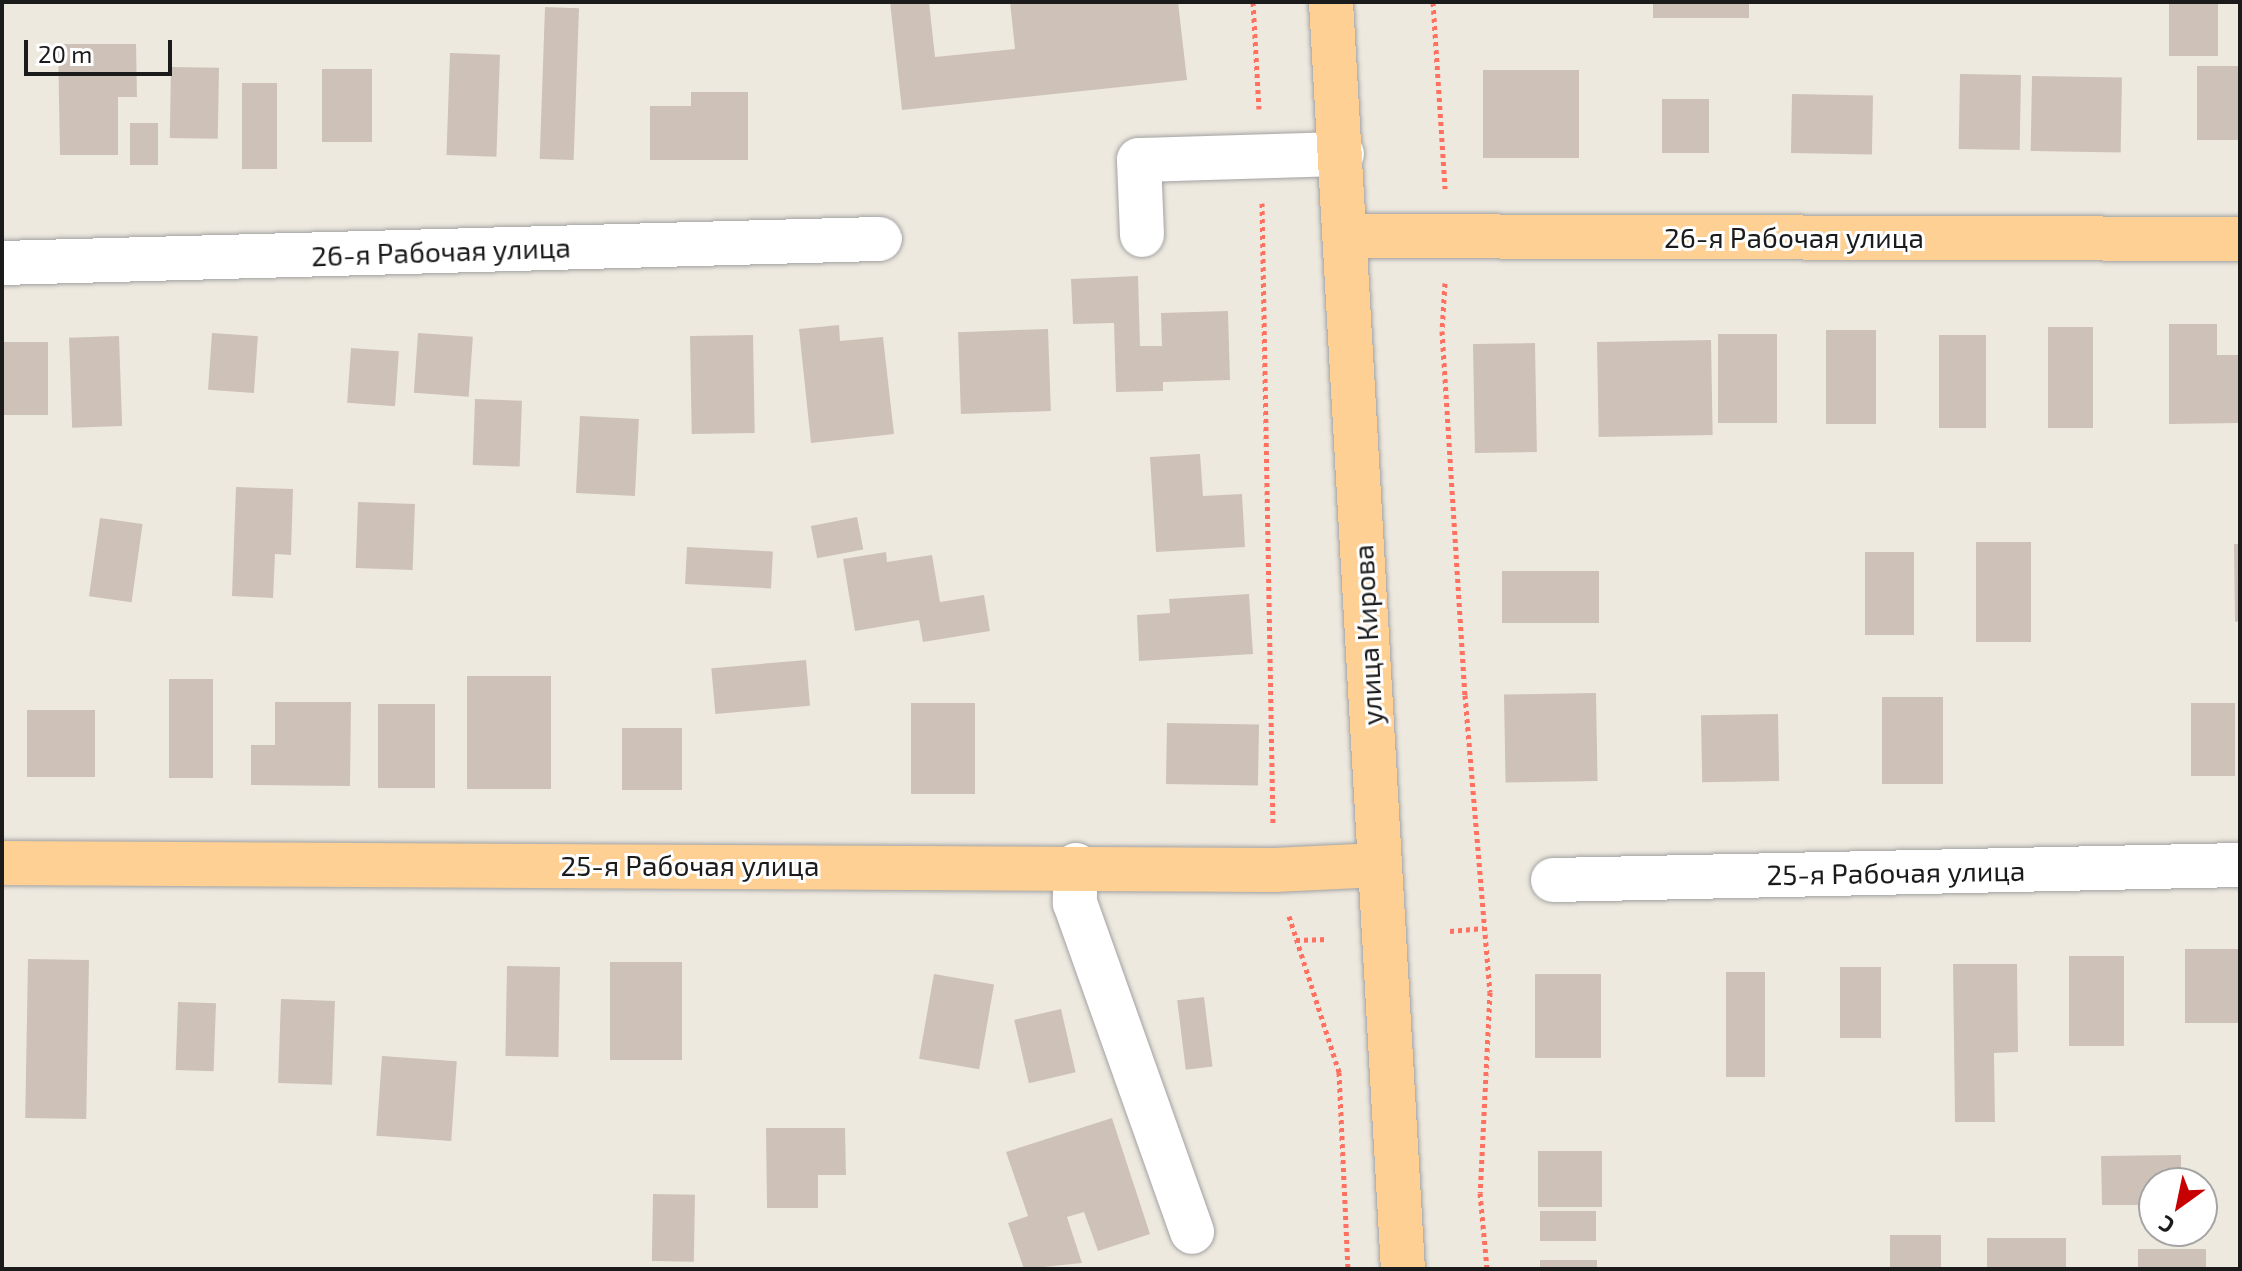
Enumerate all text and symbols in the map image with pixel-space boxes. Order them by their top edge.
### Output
scale bar [28,24,176,74]
text: 20 m [38,39,92,68]
street label: 26-я Рабочая улица [1664,220,1924,254]
street label: 26-я Рабочая улица [311,230,571,272]
street label: улица Кирова [1345,544,1389,726]
street label: 25-я Рабочая улица [561,848,819,882]
street label: 25-я Рабочая улица [1766,853,2026,891]
north arrow [2138,1167,2218,1247]
text: С [2154,1211,2179,1240]

